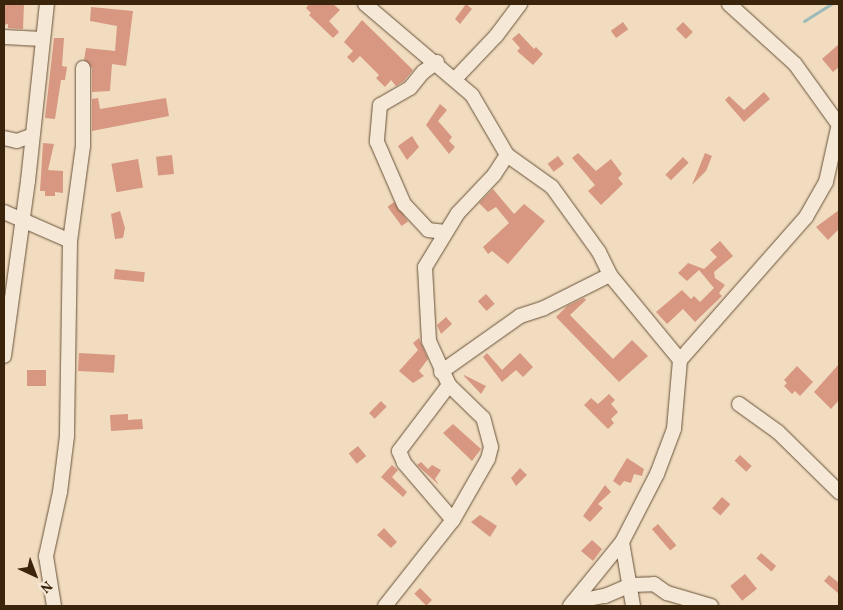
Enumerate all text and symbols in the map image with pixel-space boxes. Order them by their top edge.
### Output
north arrow [10,550,60,600]
text: N [35,576,56,597]

